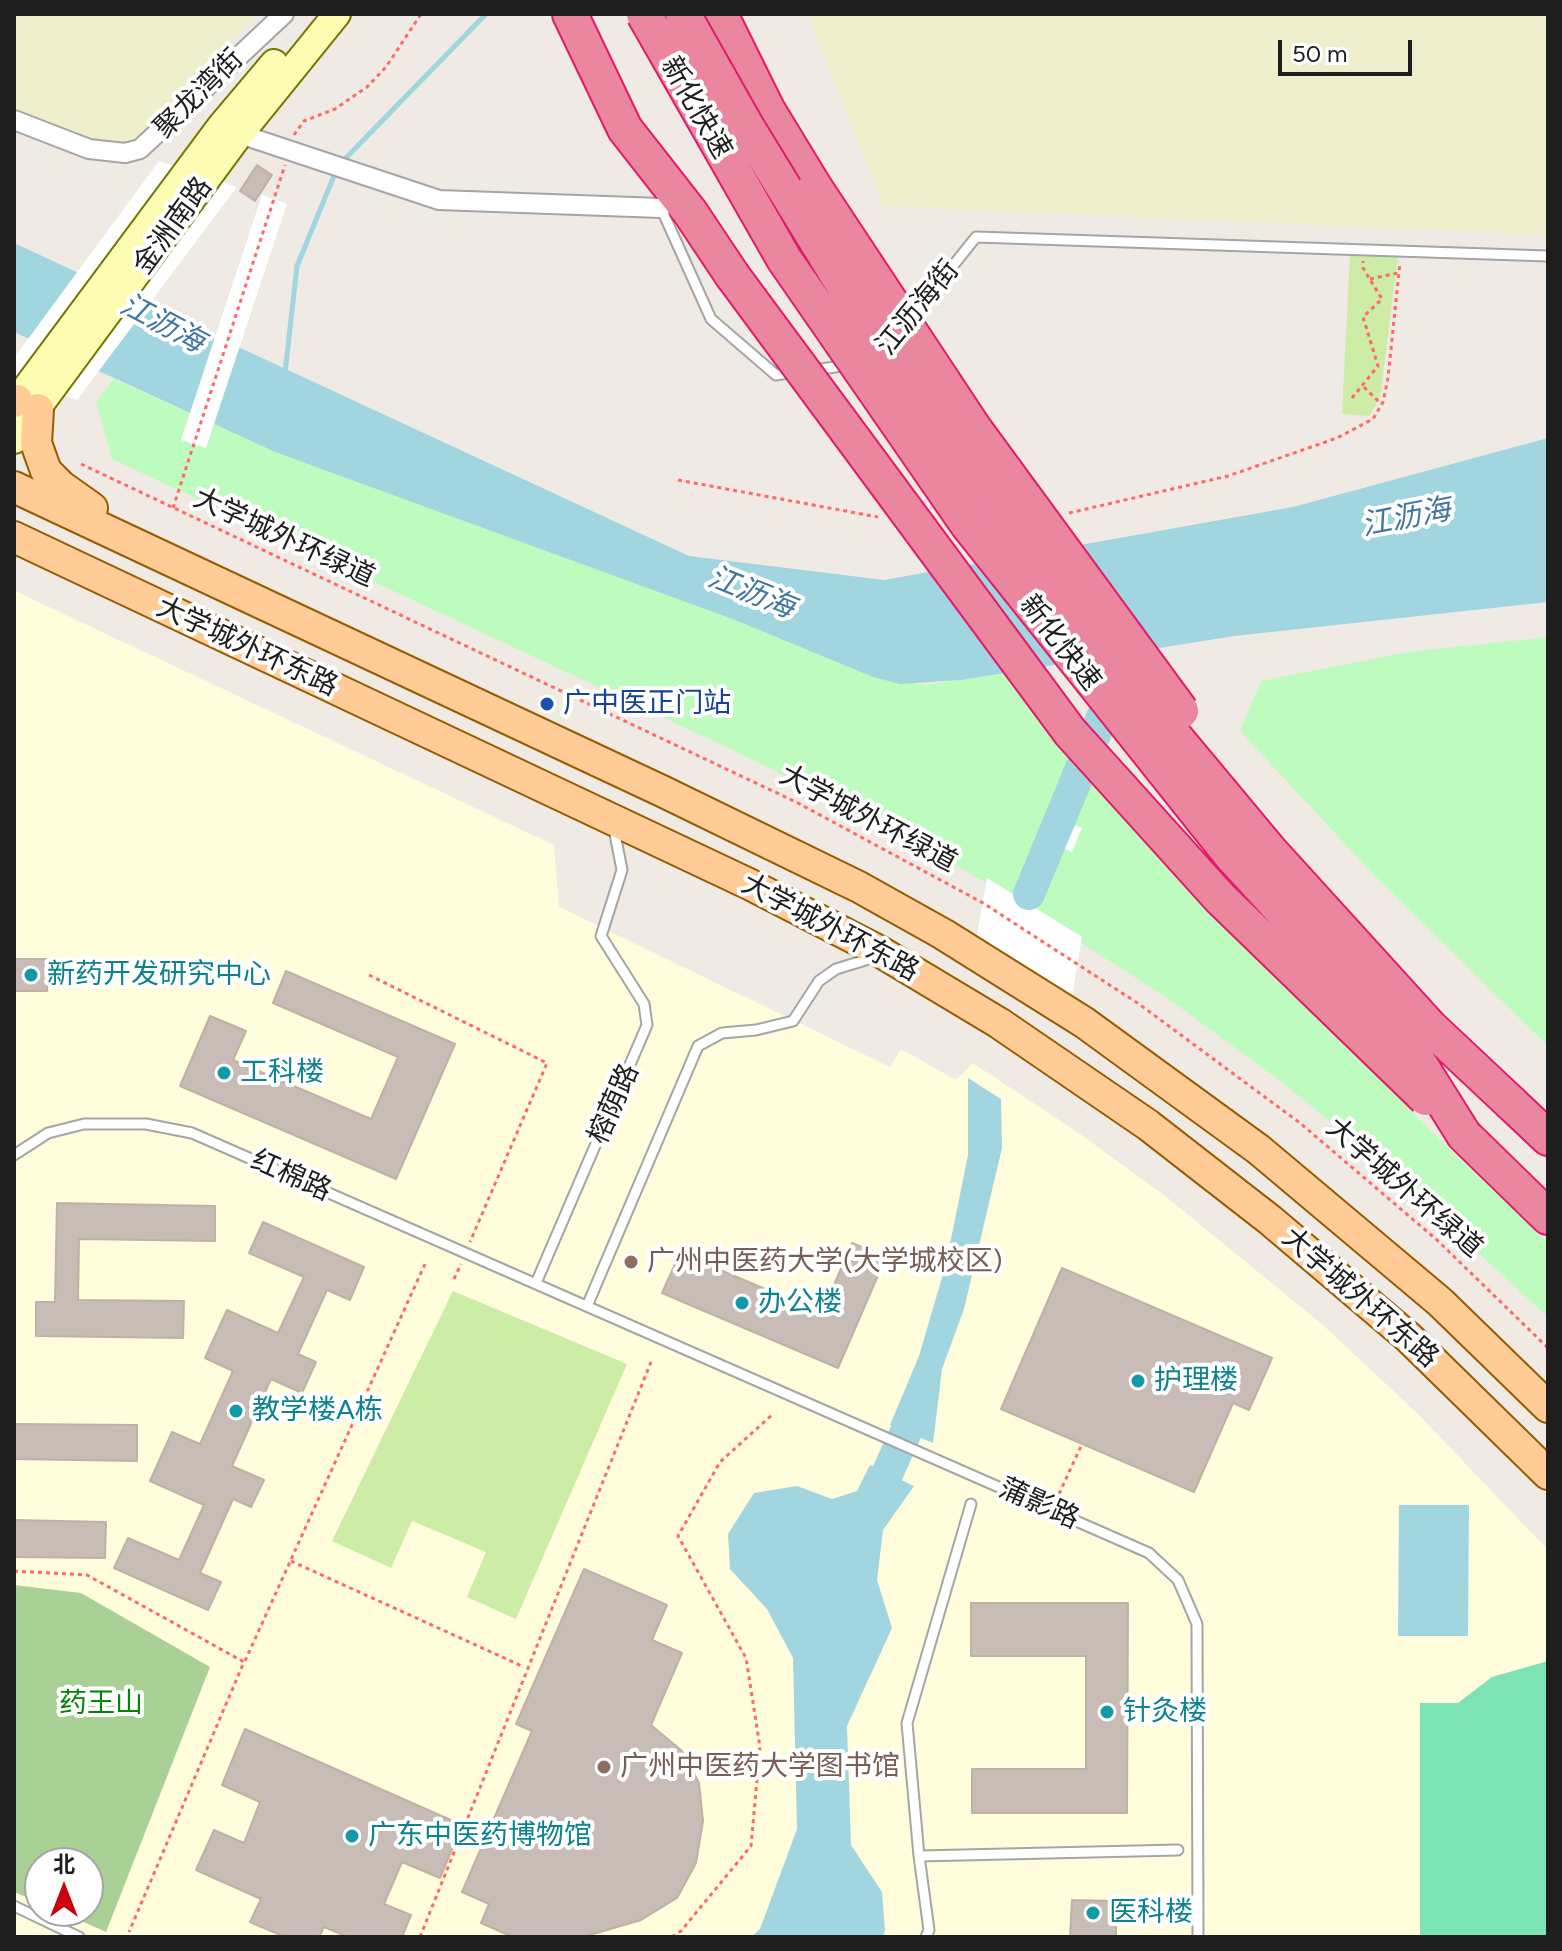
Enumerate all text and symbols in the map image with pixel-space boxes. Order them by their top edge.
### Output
scale bar [1282,24,1416,74]
text: 50 m [1292,39,1348,68]
street label: 聚龙湾街 [148,43,250,145]
street label: 新化快速 [653,51,739,165]
street label: 金洲南路 [126,171,220,281]
street label: 江沥海街 [870,254,966,362]
water label: 江沥海 [114,287,210,361]
street label: 大学城外环绿道 [188,481,380,595]
water label: 江沥海 [1358,492,1454,544]
water label: 江沥海 [703,559,799,627]
street label: 新化快速 [1012,589,1108,697]
street label: 大学城外环东路 [151,590,343,704]
place label: 广中医正门站 [563,687,731,721]
marker: 广中医正门站 [538,695,556,713]
street label: 大学城外环绿道 [774,758,962,880]
street label: 大学城外环东路 [736,867,924,989]
place label: 新药开发研究中心 [47,958,271,992]
marker: 新药开发研究中心 [22,966,40,984]
place label: 工科楼 [240,1056,324,1090]
street label: 榕荫路 [582,1059,646,1149]
marker: 工科楼 [215,1064,233,1082]
street label: 大学城外环绿道 [1319,1111,1489,1265]
street label: 红棉路 [246,1144,336,1208]
street label: 大学城外环东路 [1275,1221,1445,1375]
place label: 广州中医药大学(大学城校区) [647,1245,1003,1279]
marker: 广州中医药大学(大学城校区) [622,1253,640,1271]
place label: 办公楼 [758,1286,842,1320]
marker: 办公楼 [733,1294,751,1312]
place label: 护理楼 [1154,1364,1238,1398]
marker: 护理楼 [1129,1372,1147,1390]
place label: 教学楼A栋 [252,1394,383,1428]
marker: 教学楼A栋 [227,1402,245,1420]
street label: 蒲影路 [994,1472,1084,1536]
park label: 药王山 [59,1687,143,1721]
place label: 针灸楼 [1123,1695,1207,1729]
marker: 针灸楼 [1098,1703,1116,1721]
place label: 广州中医药大学图书馆 [620,1750,900,1784]
marker: 广州中医药大学图书馆 [595,1758,613,1776]
place label: 广东中医药博物馆 [368,1819,592,1853]
marker: 广东中医药博物馆 [343,1827,361,1845]
north arrow [24,1847,104,1927]
text: 北 [53,1851,75,1878]
place label: 医科楼 [1109,1896,1193,1930]
marker: 医科楼 [1084,1904,1102,1922]

